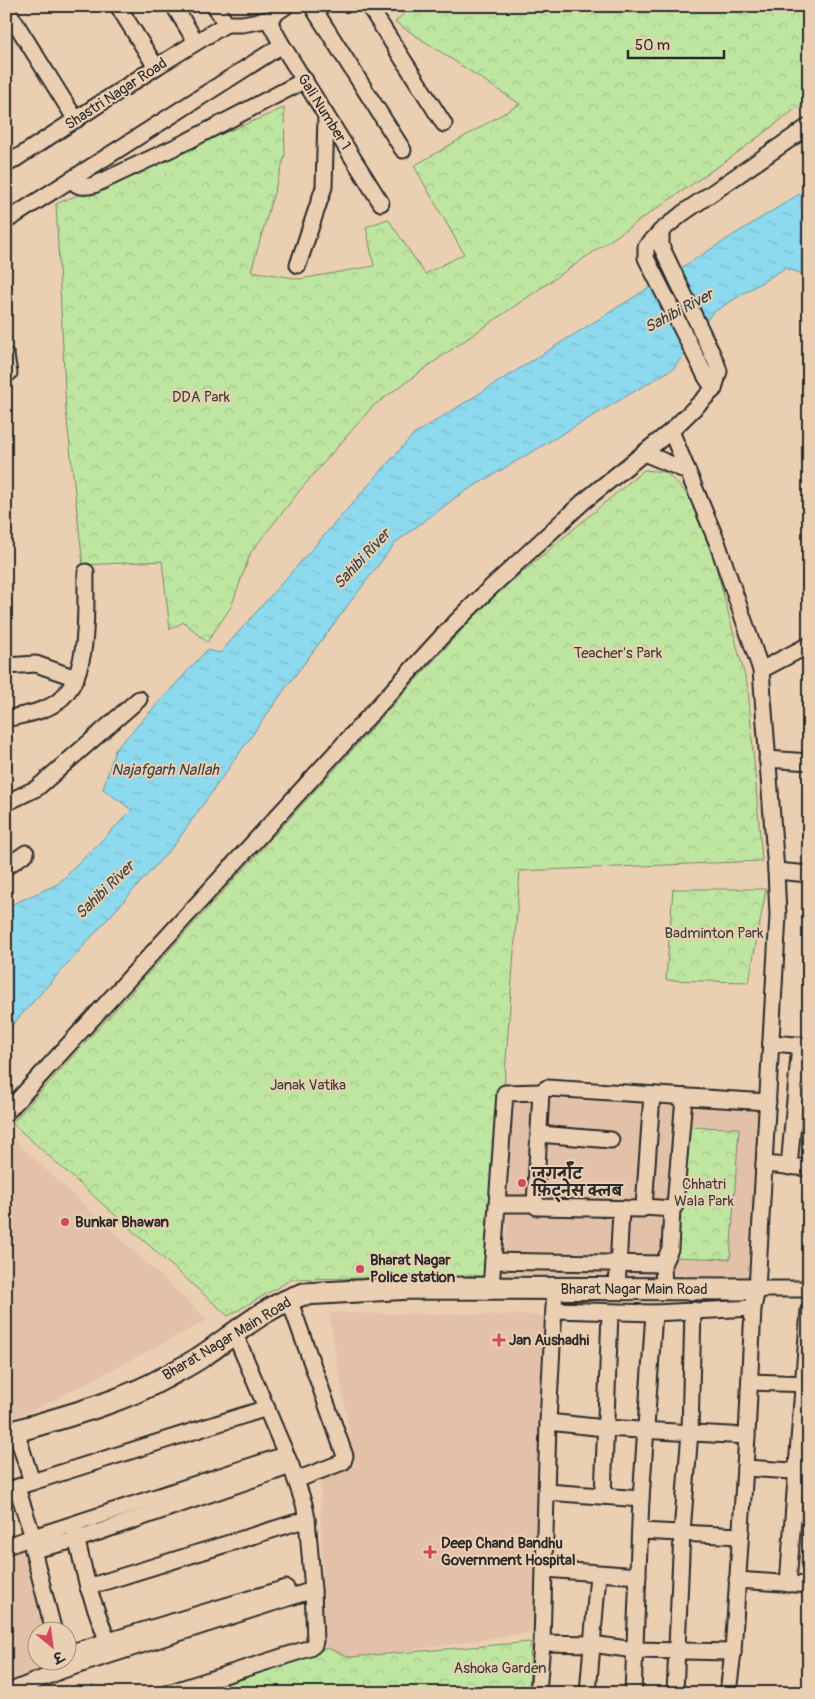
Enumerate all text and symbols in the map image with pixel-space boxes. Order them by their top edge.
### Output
scale bar [628,28,724,60]
text: 50 m [635,36,670,55]
street label: Shastri Nagar Road [61,54,171,134]
street label: Gali Number 1 [293,70,355,154]
water label: Sahibi River [641,284,719,337]
park label: DDA Park [172,388,231,407]
water label: Sahibi River [329,523,396,593]
park label: Teacher's Park [574,644,663,663]
water label: Najafgarh Nallah [111,760,220,780]
water label: Sahibi River [71,855,141,923]
park label: Badminton Park [665,924,764,943]
park label: Janak Vatika [270,1076,346,1095]
place label: जगर्नॉट फ़िट्नेस क्लब [530,1161,624,1203]
park label: Chhatri Wala Park [674,1175,735,1211]
marker: जगर्नॉट फ़िट्नेस क्लब [516,1177,528,1189]
place label: Bunkar Bhawan [75,1213,170,1232]
marker: Bunkar Bhawan [59,1216,71,1228]
place label: Bharat Nagar Police station [370,1251,456,1287]
marker: Bharat Nagar Police station [354,1263,366,1275]
street label: Bharat Nagar Main Road [560,1280,708,1299]
street label: Bharat Nagar Main Road [159,1293,295,1385]
place label: Jan Aushadhi [509,1331,589,1350]
marker: Jan Aushadhi [493,1334,505,1346]
place label: Deep Chand Bandhu Government Hospital [441,1534,576,1570]
marker: Deep Chand Bandhu Government Hospital [423,1545,437,1559]
north arrow [28,1622,78,1672]
text: उ [48,1646,68,1667]
park label: Ashoka Garden [453,1659,547,1678]

